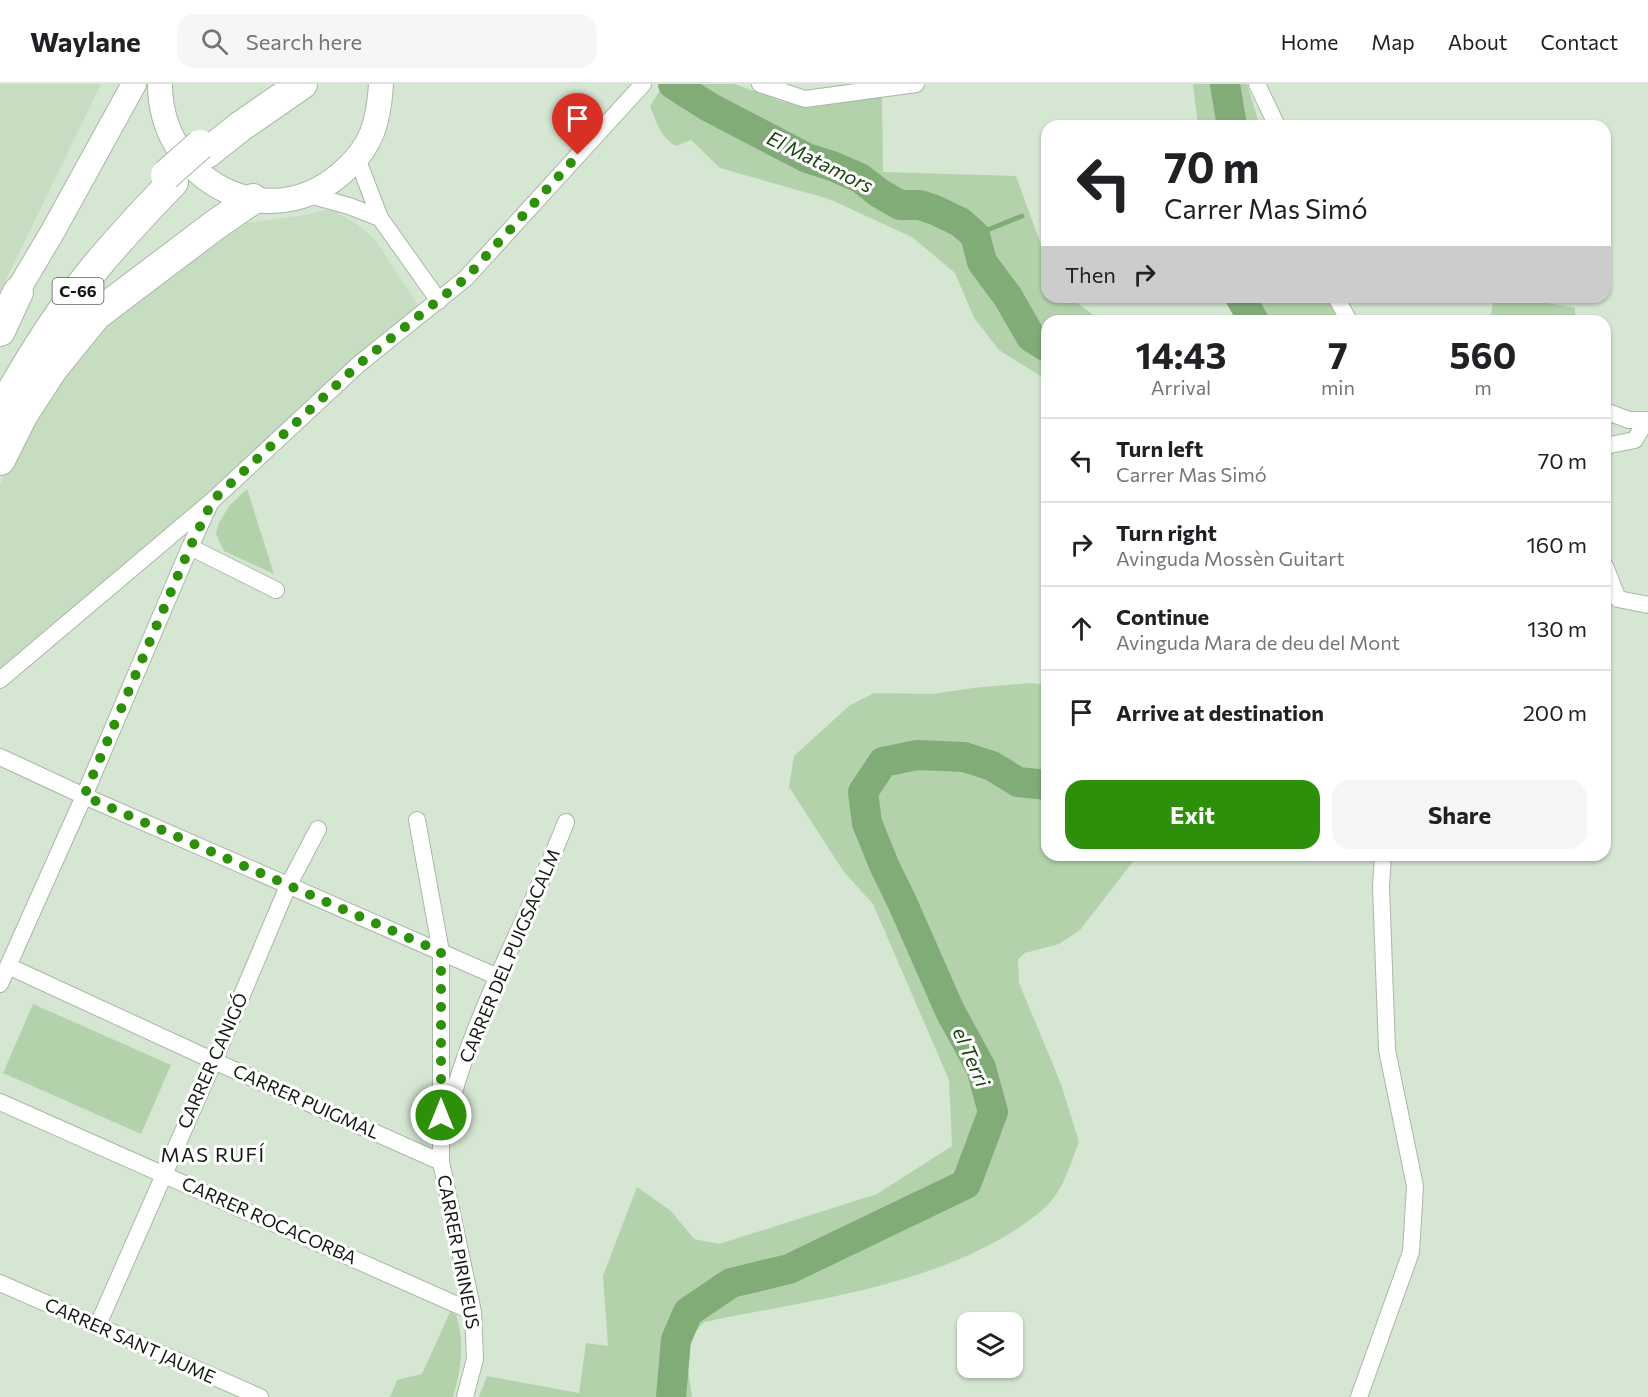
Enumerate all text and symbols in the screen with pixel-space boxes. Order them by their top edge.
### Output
search box [177,14,597,68]
text: Waylane [30,24,141,58]
icon: search [198,25,231,58]
text: Search here [246,28,362,55]
text: Home [1281,29,1338,54]
text: Map [1371,29,1415,54]
text: About [1448,29,1507,54]
text: Contact [1540,29,1618,54]
pin [552,93,603,155]
icon: arrive [561,102,594,135]
water label: El Matamors [763,125,877,197]
text: 70 m [1164,140,1259,192]
icon: left [1065,144,1143,222]
text: Carrer Mas Simó [1164,192,1368,225]
icon: right [1128,258,1161,291]
text: Then [1065,261,1116,288]
road number: C-66 [52,278,104,304]
text: 14:43 [1135,332,1226,376]
text: 7 [1328,332,1348,376]
text: 560 [1449,332,1517,376]
text: Arrival [1151,375,1211,399]
text: min [1321,375,1355,399]
text: m [1474,375,1492,399]
text: Turn left [1116,435,1203,462]
icon: left [1065,444,1098,477]
text: 70 m [1538,447,1587,474]
text: Carrer Mas Simó [1116,462,1267,486]
text: Turn right [1116,519,1217,546]
icon: right [1065,528,1098,561]
text: 160 m [1526,531,1587,558]
text: Avinguda Mossèn Guitart [1116,546,1344,570]
text: Continue [1116,603,1209,630]
icon: ahead [1065,612,1098,645]
text: 130 m [1527,615,1587,642]
text: Avinguda Mara de deu del Mont [1116,630,1400,654]
icon: arrive [1065,696,1098,729]
text: Arrive at destination [1116,699,1324,726]
text: 200 m [1523,699,1587,726]
button: Exit [1065,780,1320,849]
button: Share [1332,780,1587,849]
street label: CARRER DEL PUIGSACALM [454,845,564,1066]
street label: CARRER CANIGÓ [172,989,252,1132]
water label: el Terri [948,1023,996,1091]
street label: CARRER PUIGMAL [230,1059,383,1143]
position arrow [409,1083,473,1147]
district label: MAS RUFÍ [160,1142,266,1166]
street label: CARRER ROCACORBA [179,1172,360,1269]
street label: CARRER PIRINEUS [433,1173,485,1331]
street label: CARRER SANT JAUME [42,1293,219,1388]
map controls [957,1312,1023,1378]
button: layers [957,1312,1023,1378]

